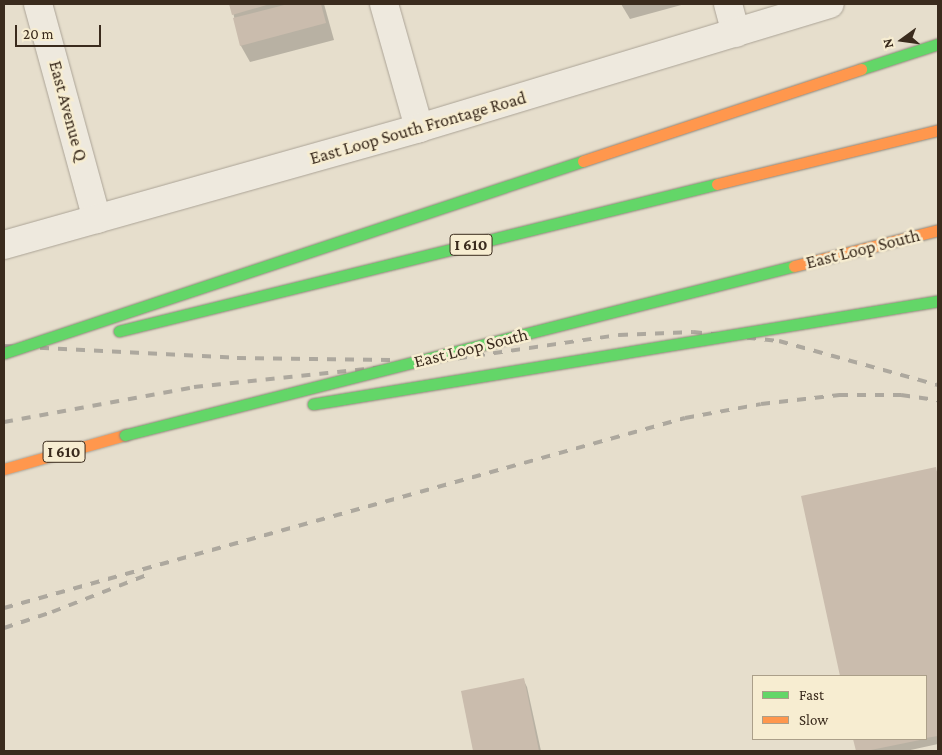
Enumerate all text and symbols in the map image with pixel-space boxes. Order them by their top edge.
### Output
scale bar [18,15,104,47]
north arrow [877,15,927,65]
text: 20 m [23,26,54,42]
text: N [879,37,896,50]
street label: East Avenue Q [44,58,92,164]
street label: East Loop South Frontage Road [307,87,529,169]
street label: East Loop South [804,224,922,274]
road number: I 610 [448,232,494,258]
street label: East Loop South [412,323,530,373]
road number: I 610 [42,438,86,466]
legend [752,675,927,740]
text: Fast [799,687,824,703]
text: Slow [799,712,828,728]

